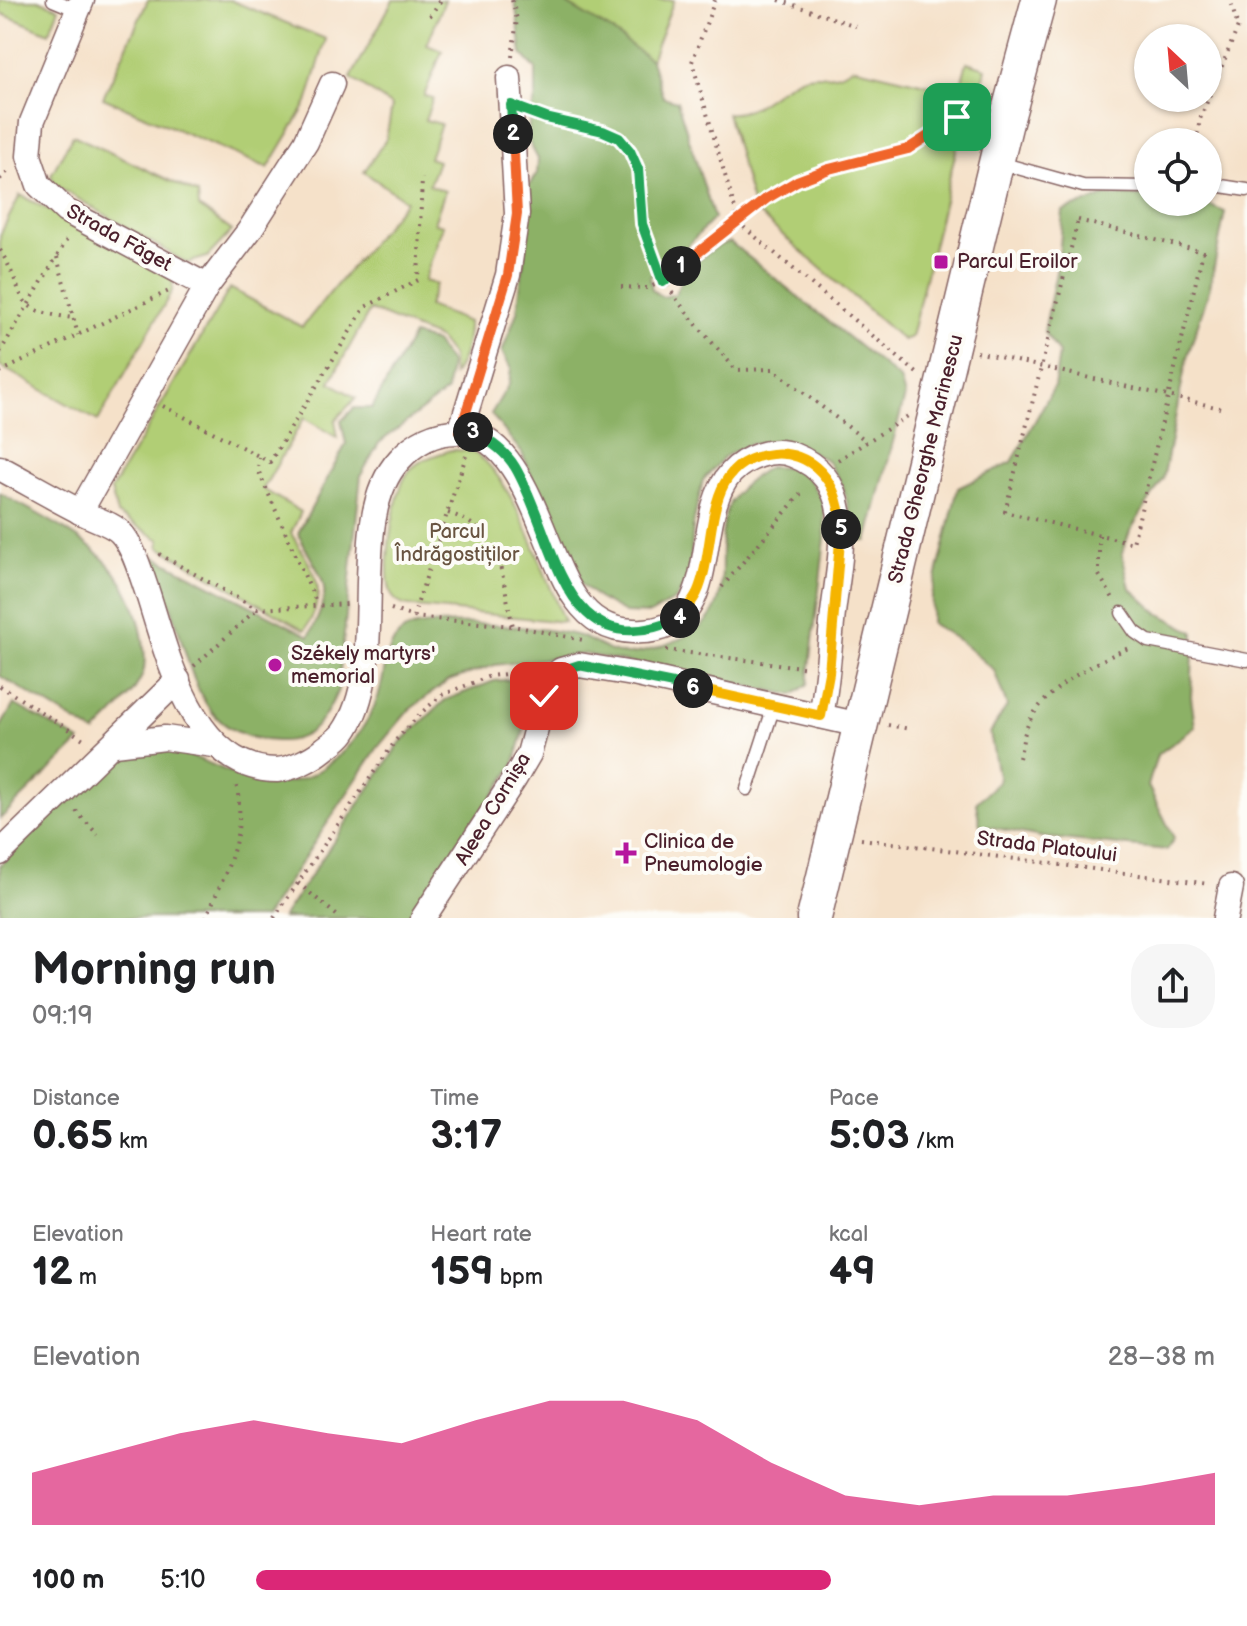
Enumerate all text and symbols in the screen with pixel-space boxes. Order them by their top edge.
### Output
north arrow [1134,24,1222,112]
map controls [1134,24,1222,216]
pin [923,83,991,151]
icon: arrive [935,95,979,139]
pin: 2 [493,114,533,154]
text: 2 [506,120,520,147]
button: locate [1134,128,1222,216]
street label: Strada Făget [62,199,176,277]
pin: 1 [661,246,701,286]
place label: Parcul Eroilor [957,250,1078,274]
text: 1 [676,252,686,279]
marker: Parcul Eroilor [932,253,950,271]
street label: Strada Gheorghe Marinescu [883,332,969,586]
pin: 3 [453,412,493,452]
text: 3 [467,418,479,445]
pin: 5 [821,509,861,549]
text: 5 [835,515,847,542]
park label: Parcul Îndrăgostiților [394,520,520,567]
pin: 4 [660,598,700,638]
text: 4 [674,604,686,631]
place label: Székely martyrs' memorial [291,642,435,689]
marker: Székely martyrs' memorial [266,656,284,674]
pin [510,662,578,730]
pin: 6 [673,668,713,708]
icon: check [522,674,566,718]
text: 6 [686,674,700,701]
street label: Aleea Cornișa [450,748,536,870]
street label: Strada Platoului [976,827,1118,867]
place label: Clinica de Pneumologie [644,830,763,877]
marker: Clinica de Pneumologie [615,842,637,864]
text: Morning run [32,944,276,997]
button: share [1131,944,1215,1028]
text: 09:19 [32,1001,93,1032]
text: Distance [32,1085,120,1112]
text: Time [430,1085,479,1112]
text: Pace [829,1085,879,1112]
text: 0.65 [32,1112,113,1160]
text: 3:17 [430,1112,502,1160]
text: 5:03 [829,1112,910,1160]
text: km [113,1128,148,1155]
text: /km [910,1128,954,1155]
text: Elevation [32,1221,124,1248]
text: Heart rate [430,1221,532,1248]
text: kcal [829,1221,868,1248]
text: 12 [32,1248,73,1296]
text: 159 [430,1248,494,1296]
text: 49 [829,1248,876,1296]
text: m [73,1264,97,1291]
text: bpm [494,1264,543,1291]
text: Elevation [32,1342,140,1373]
text: 28–38 m [1108,1342,1215,1373]
text: 100 m [32,1565,105,1596]
text: 5:10 [160,1565,206,1596]

